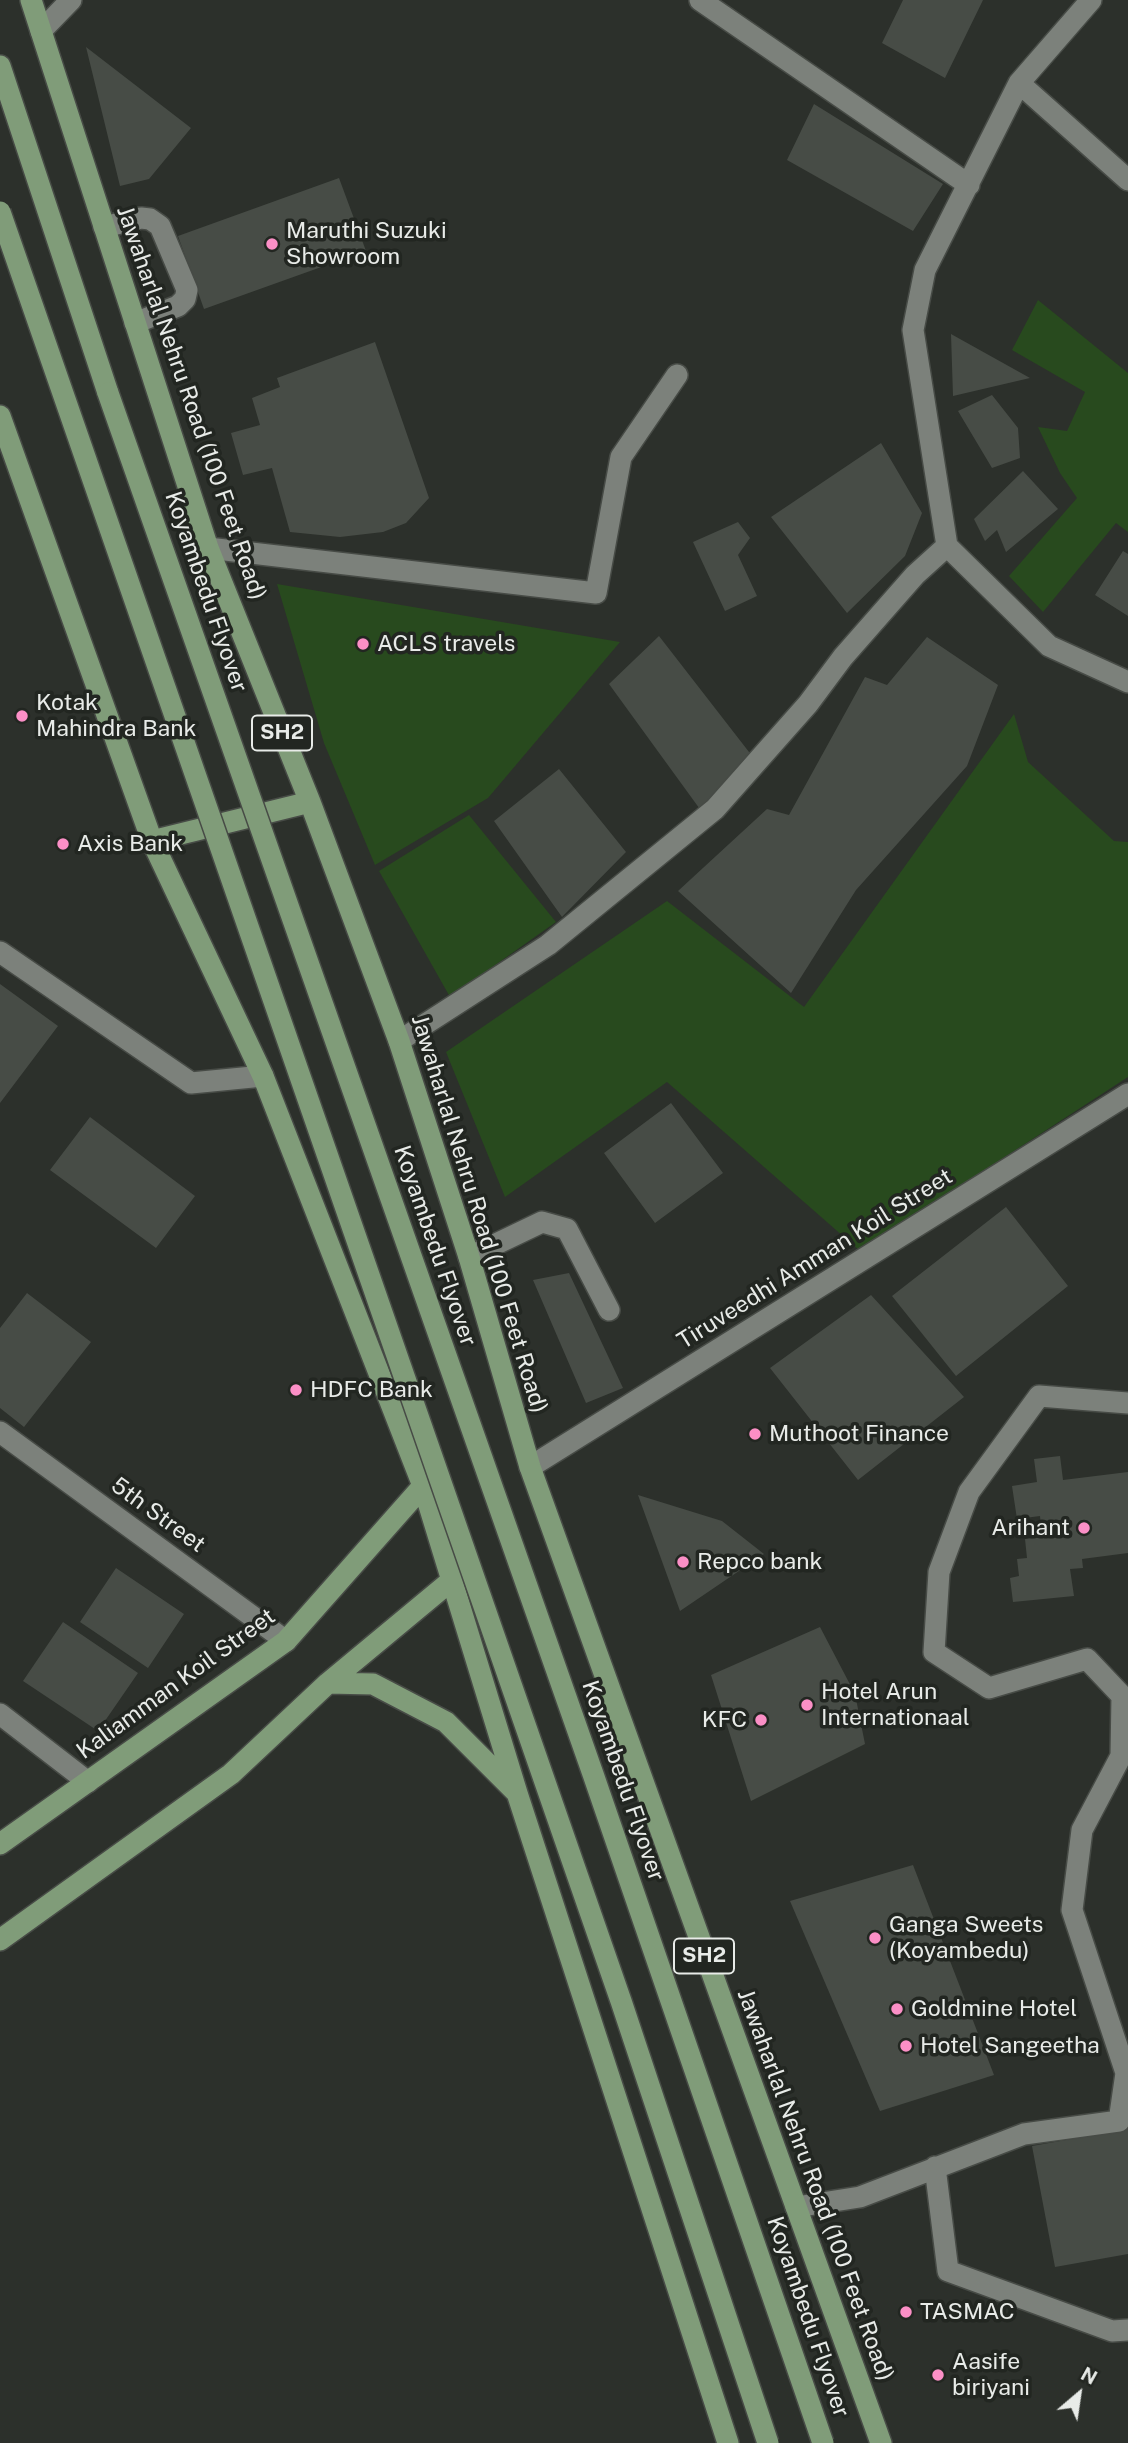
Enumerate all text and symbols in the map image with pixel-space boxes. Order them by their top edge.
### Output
street label: Jawaharlal Nehru Road (100 Feet Road) [110,202,272,604]
place label: Maruthi Suzuki Showroom [286,217,447,271]
marker: Maruthi Suzuki Showroom [264,236,280,252]
street label: Koyambedu Flyover [159,488,253,696]
place label: ACLS travels [377,630,515,658]
marker: ACLS travels [355,636,371,652]
place label: Kotak Mahindra Bank [36,689,196,743]
marker: Kotak Mahindra Bank [14,708,30,724]
road number: SH2 [252,716,312,750]
place label: Axis Bank [77,830,183,858]
marker: Axis Bank [55,836,71,852]
street label: Jawaharlal Nehru Road (100 Feet Road) [405,1012,553,1416]
street label: Koyambedu Flyover [388,1142,482,1350]
street label: Tiruveedhi Amman Koil Street [672,1163,958,1355]
place label: HDFC Bank [310,1376,433,1404]
marker: HDFC Bank [288,1382,304,1398]
place label: Muthoot Finance [769,1420,949,1448]
marker: Muthoot Finance [747,1426,763,1442]
street label: 5th Street [106,1472,210,1558]
place label: Arihant [991,1514,1070,1542]
marker: Arihant [1076,1520,1092,1536]
place label: Repco bank [697,1548,822,1576]
marker: Repco bank [675,1554,691,1570]
street label: Kaliamman Koil Street [71,1603,281,1765]
street label: Koyambedu Flyover [576,1677,670,1885]
place label: Hotel Arun Internationaal [821,1678,970,1732]
marker: Hotel Arun Internationaal [799,1697,815,1713]
place label: KFC [702,1706,747,1734]
marker: KFC [753,1712,769,1728]
place label: Ganga Sweets (Koyambedu) [889,1911,1043,1965]
marker: Ganga Sweets (Koyambedu) [867,1930,883,1946]
road number: SH2 [674,1938,734,1974]
street label: Jawaharlal Nehru Road (100 Feet Road) [731,1985,899,2385]
place label: Goldmine Hotel [911,1995,1077,2023]
marker: Goldmine Hotel [889,2001,905,2017]
place label: Hotel Sangeetha [920,2032,1100,2060]
marker: Hotel Sangeetha [898,2038,914,2054]
street label: Koyambedu Flyover [761,2213,855,2421]
place label: TASMAC [920,2298,1015,2326]
marker: TASMAC [898,2304,914,2320]
place label: Aasife biriyani [952,2348,1030,2402]
north arrow [1044,2359,1114,2429]
text: N [1077,2362,1101,2389]
marker: Aasife biriyani [930,2367,946,2383]

